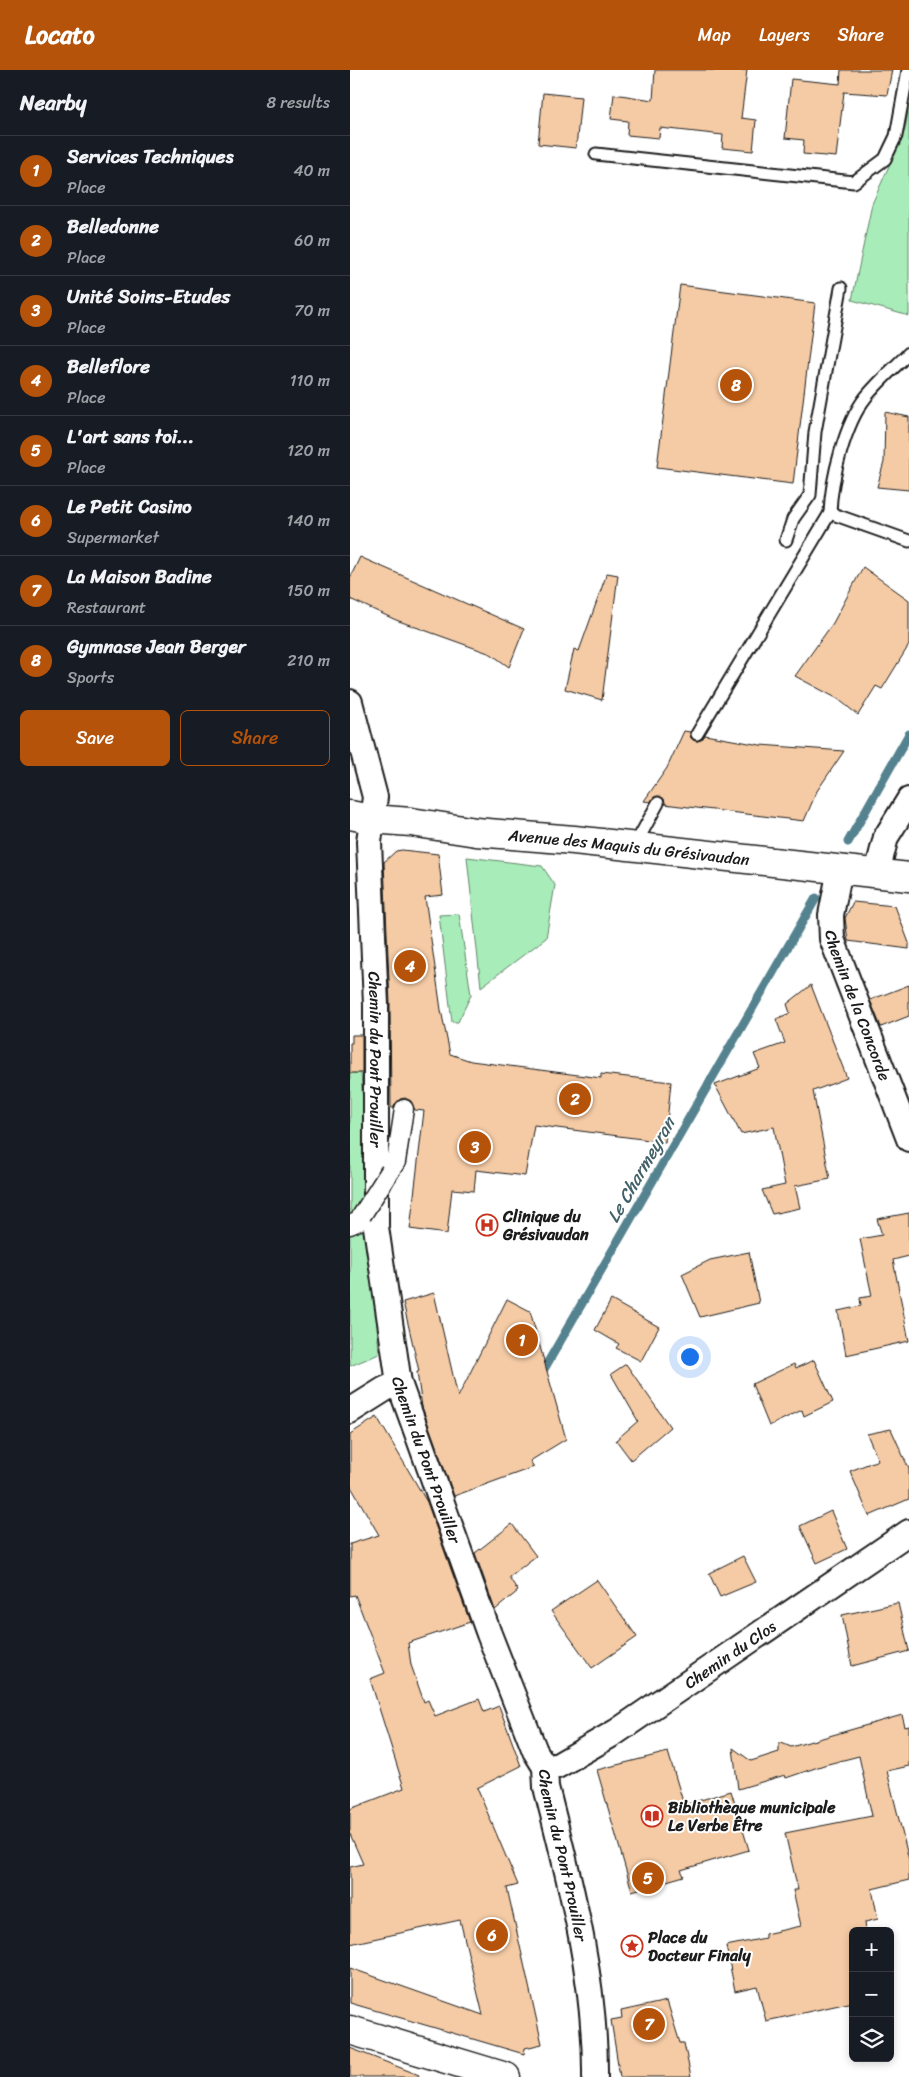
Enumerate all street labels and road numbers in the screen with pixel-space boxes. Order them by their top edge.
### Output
street label: Avenue des Maquis du Grésivaudan [506,820,751,874]
street label: Chemin de la Concorde [817,930,900,1085]
street label: Chemin du Pont Prouiller [360,971,391,1148]
street label: Chemin du Pont Prouiller [384,1375,470,1549]
street label: Chemin du Clos [678,1612,782,1696]
street label: Chemin du Pont Prouiller [531,1769,596,1945]

